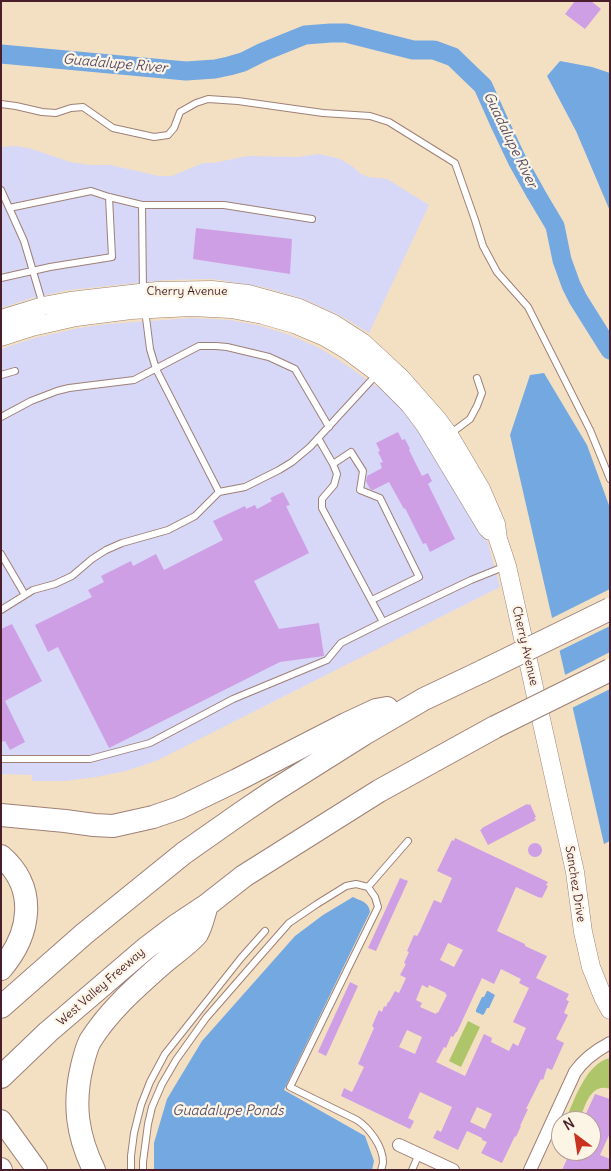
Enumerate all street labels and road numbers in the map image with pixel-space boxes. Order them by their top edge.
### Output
street label: Cherry Avenue [147,285,227,299]
street label: Cherry Avenue [509,605,541,687]
street label: Sanchez Drive [562,845,588,923]
street label: West Valley Freeway [54,945,148,1029]

